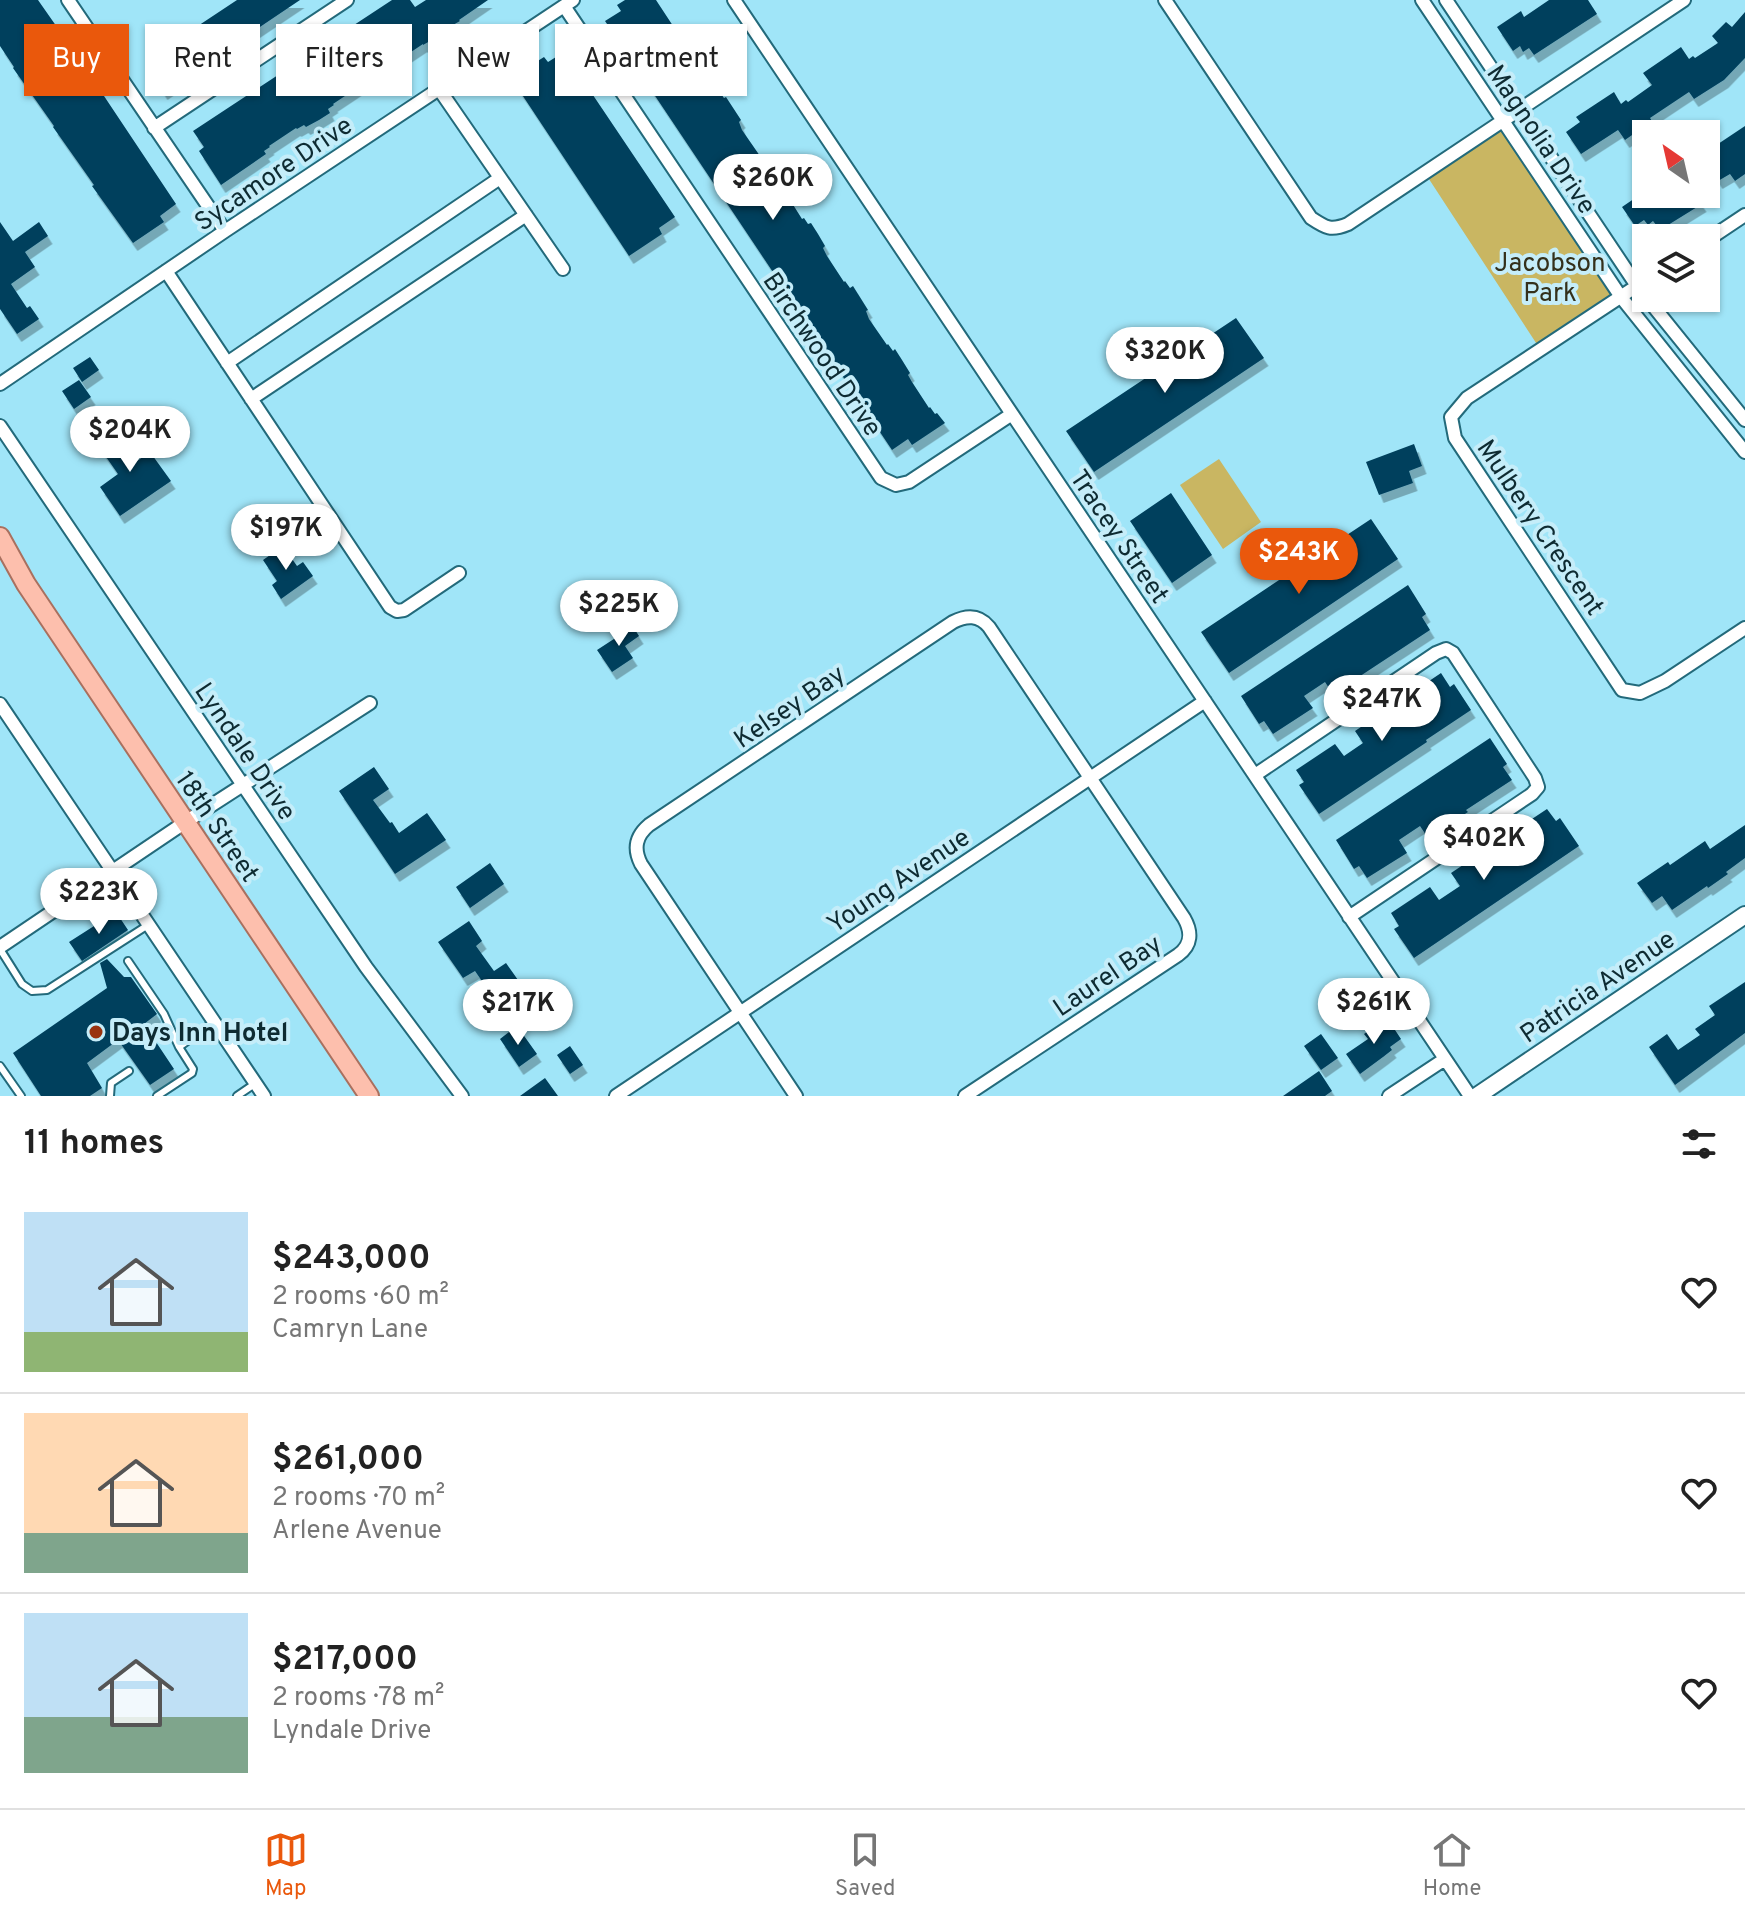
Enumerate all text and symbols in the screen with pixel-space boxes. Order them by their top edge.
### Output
chip: Buy [24,24,129,96]
chip: Rent [145,24,260,96]
chip: Filters [276,24,412,96]
chip: New [428,24,539,96]
chip: Apartment [555,24,747,96]
street label: Magnolia Drive [1478,59,1602,221]
street label: Sycamore Drive [189,110,360,240]
north arrow [1632,120,1720,208]
map controls [1632,120,1720,312]
pin: $260K [717,154,829,222]
text: $260K [731,163,815,196]
button: layers [1632,224,1720,312]
park label: Jacobson Park [1494,248,1606,311]
street label: Birchwood Drive [754,267,888,444]
pin: $320K [1109,327,1221,395]
text: $320K [1124,336,1206,369]
pin: $204K [74,406,186,474]
text: $204K [88,415,172,448]
street label: Mulbery Crescent [1468,434,1610,623]
street label: Tracey Street [1061,464,1175,611]
pin: $197K [230,504,342,572]
text: $197K [249,513,323,546]
pin: $243K [1243,528,1355,596]
text: $243K [1258,537,1340,570]
pin: $225K [563,580,675,648]
text: $225K [578,589,660,622]
street label: Kelsey Bay [728,659,852,757]
pin: $247K [1326,675,1438,743]
street label: Lyndale Drive [186,677,302,828]
text: $247K [1342,684,1422,717]
street label: 18th Street [167,766,265,889]
pin: $402K [1428,814,1540,882]
street label: Young Avenue [822,822,977,942]
text: $402K [1442,823,1526,856]
pin: $223K [43,868,155,936]
text: $223K [58,877,140,910]
street label: Patricia Avenue [1515,924,1682,1052]
street label: Laurel Bay [1048,929,1169,1025]
pin: $261K [1318,978,1430,1046]
pin: $217K [462,979,574,1047]
text: $261K [1336,987,1412,1020]
text: $217K [481,988,555,1021]
place label: Days Inn Hotel [112,1018,288,1051]
marker: Days Inn Hotel [87,1023,105,1041]
icon: filters [1677,1122,1721,1166]
text: 11 homes [24,1123,164,1166]
text: $243,000 [272,1238,431,1281]
icon: home [88,1244,184,1340]
icon: heart [1677,1270,1721,1314]
text: 2 rooms · 60 m² [272,1281,449,1314]
text: Camryn Lane [272,1314,428,1347]
text: $261,000 [272,1439,424,1482]
icon: home [88,1445,184,1541]
icon: heart [1677,1471,1721,1515]
text: 2 rooms · 70 m² [272,1482,445,1515]
text: Arlene Avenue [272,1515,442,1548]
text: $217,000 [272,1639,418,1682]
icon: home [88,1645,184,1741]
icon: heart [1677,1671,1721,1715]
text: 2 rooms · 78 m² [272,1682,444,1715]
text: Lyndale Drive [272,1715,431,1748]
tab: Map [264,1828,308,1903]
tab: Saved [835,1828,896,1903]
tab: Home [1423,1828,1481,1903]

